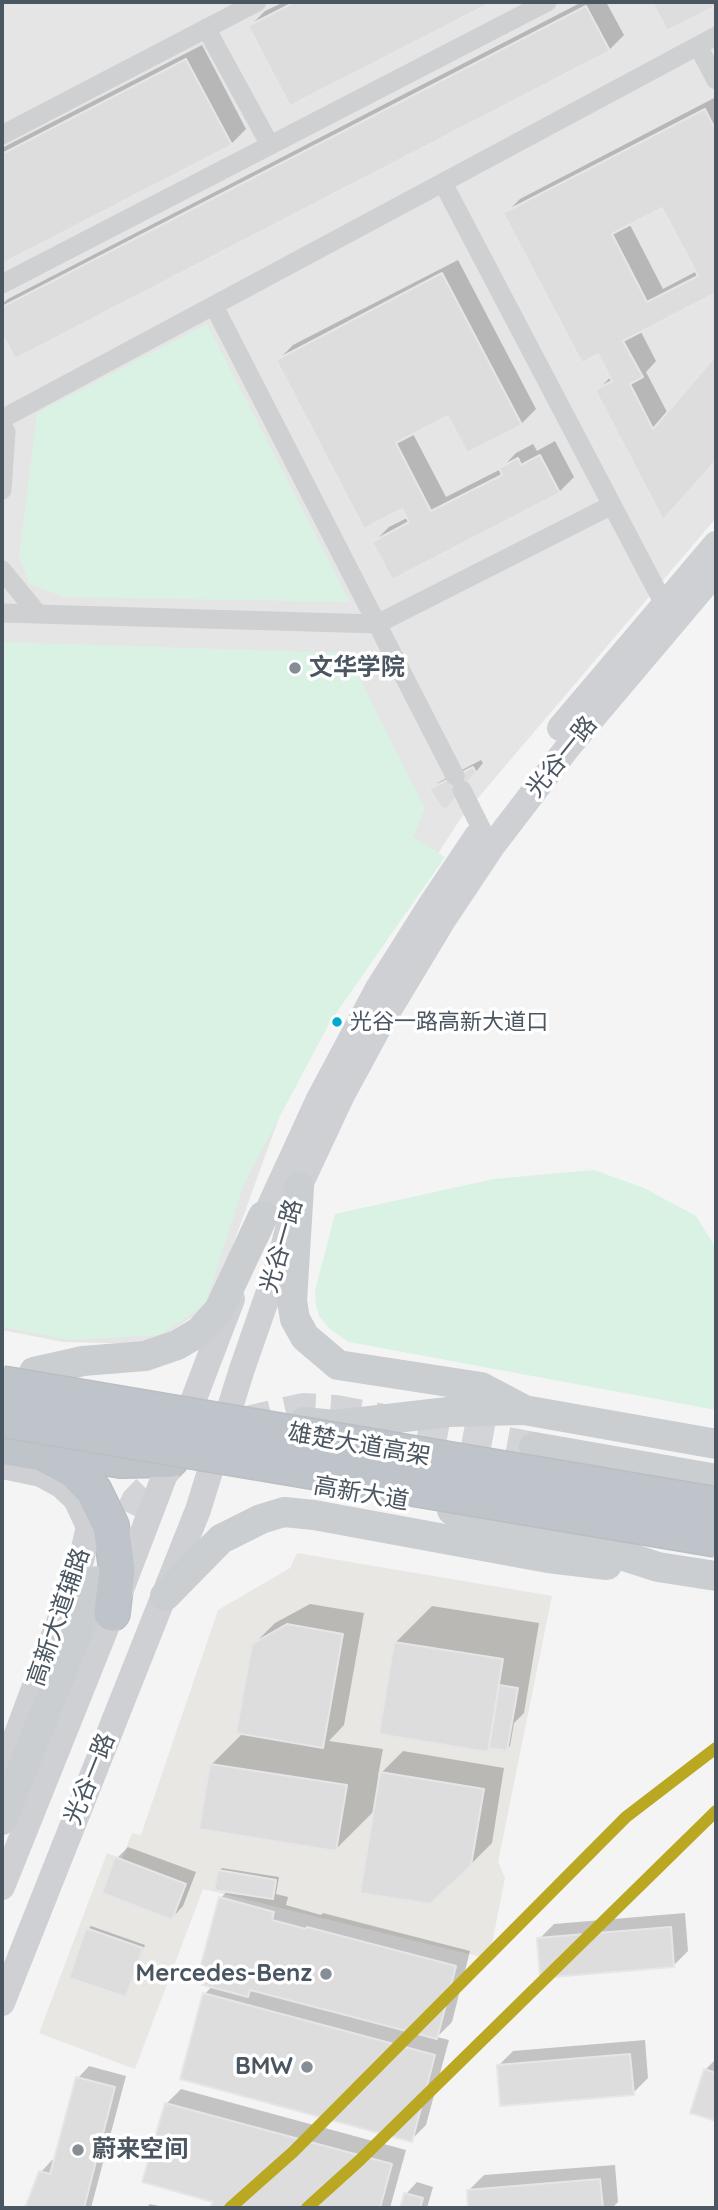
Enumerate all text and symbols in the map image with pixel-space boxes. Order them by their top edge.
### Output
place label: 文华学院 [309,654,405,682]
marker: 文华学院 [287,660,303,676]
street label: 光谷一路 [521,711,603,803]
place label: 光谷一路高新大道口 [350,1009,548,1035]
marker: 光谷一路高新大道口 [330,1015,344,1029]
street label: 光谷一路 [255,1196,309,1296]
street label: 雄楚大道高架 [286,1418,432,1472]
street label: 高新大道 [311,1471,411,1517]
street label: 高新大道辅路 [22,1544,96,1690]
street label: 光谷一路 [59,1729,121,1829]
place label: Mercedes-Benz [136,1960,312,1988]
marker: Mercedes-Benz [318,1966,334,1982]
place label: BMW [235,2053,293,2081]
marker: BMW [299,2059,315,2075]
place label: 蔚来空间 [92,2136,188,2164]
marker: 蔚来空间 [70,2142,86,2158]

